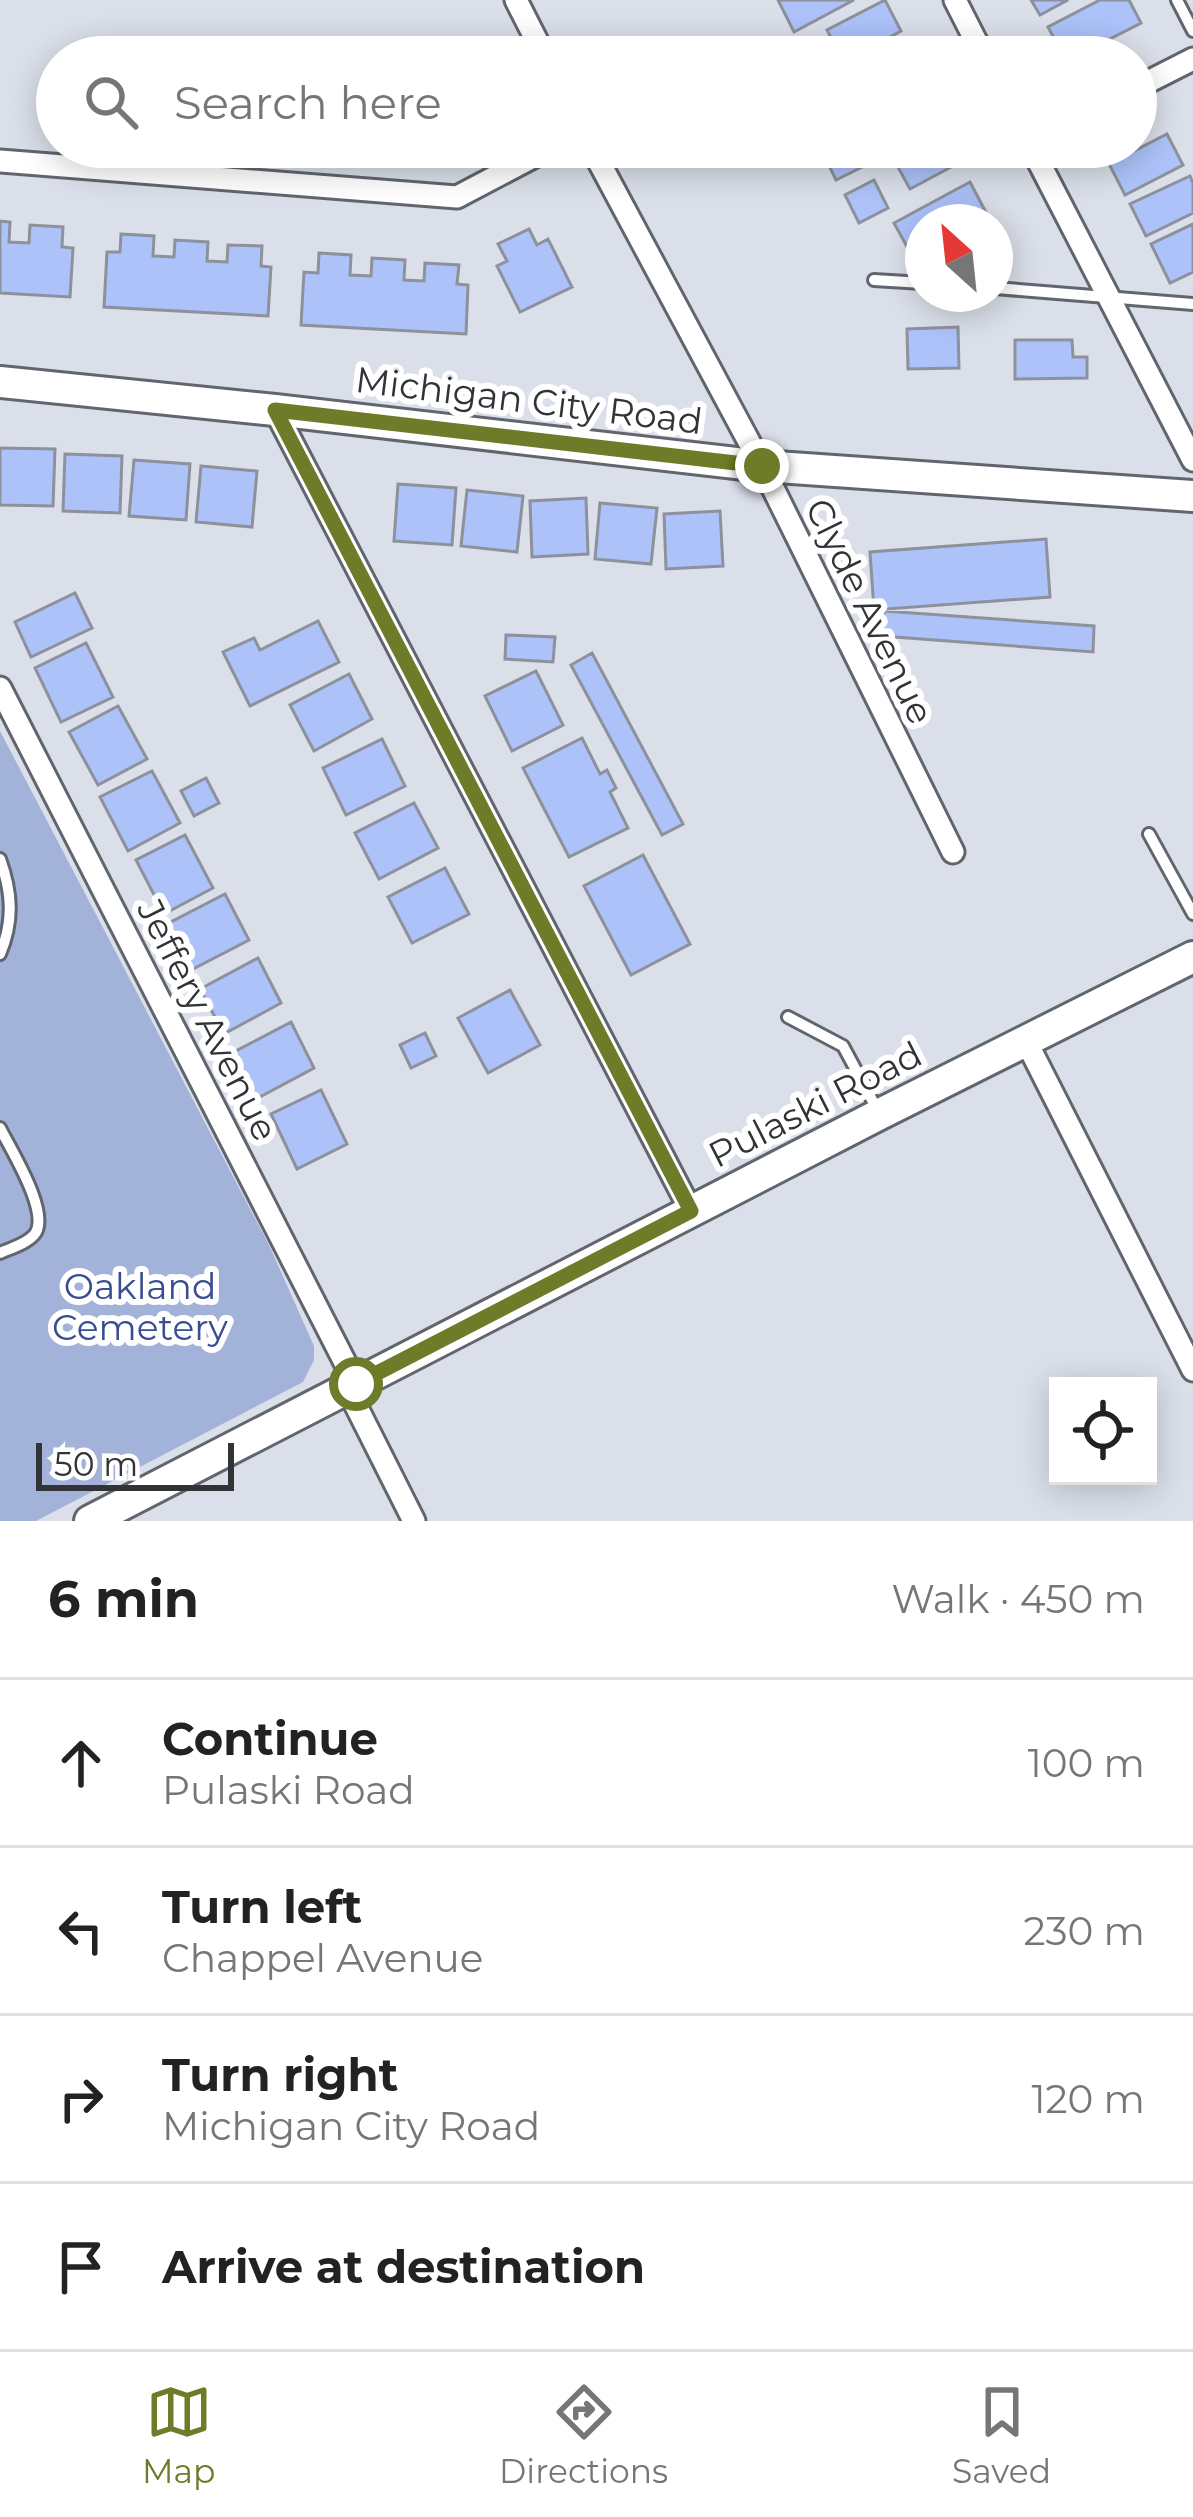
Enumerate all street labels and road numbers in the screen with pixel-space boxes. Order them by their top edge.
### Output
street label: Michigan City Road [353,357,705,443]
street label: Clyde Avenue [796,491,944,731]
street label: Jeffery Avenue [128,891,288,1148]
street label: Pulaski Road [701,1031,929,1177]

